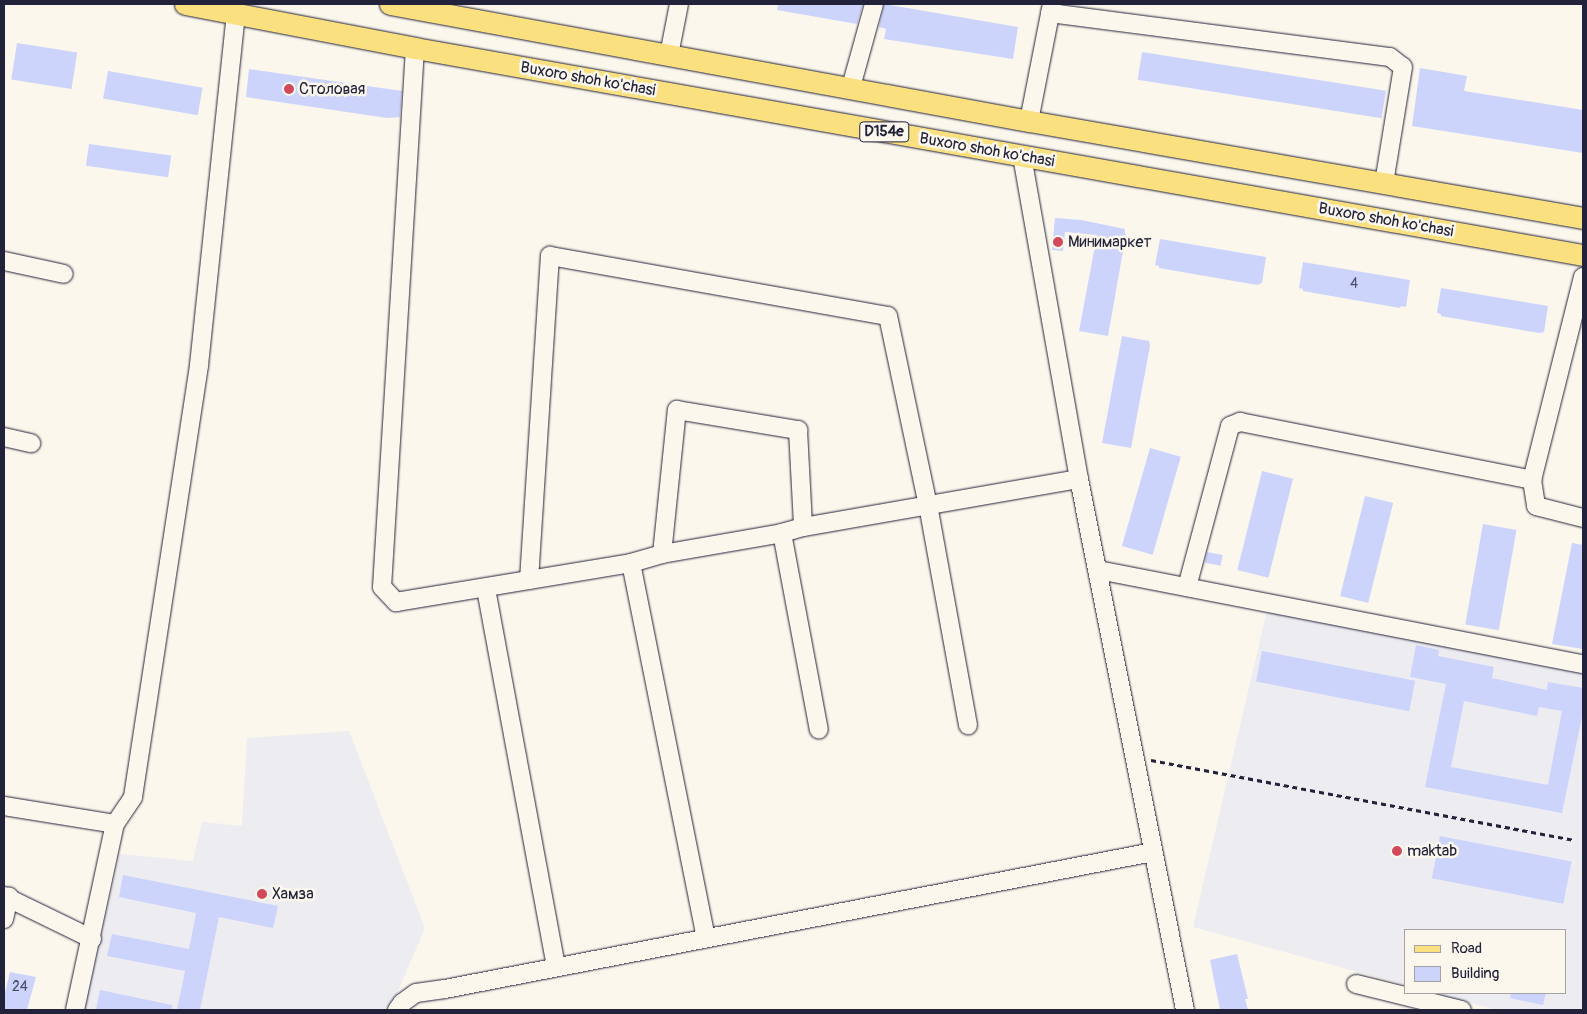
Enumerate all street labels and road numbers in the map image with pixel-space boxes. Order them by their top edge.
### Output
street label: Buxoro shoh ko'chasi [519,58,657,100]
road number: D154e [859,120,909,144]
street label: Buxoro shoh ko'chasi [918,129,1056,171]
street label: Buxoro shoh ko'chasi [1317,199,1455,241]

